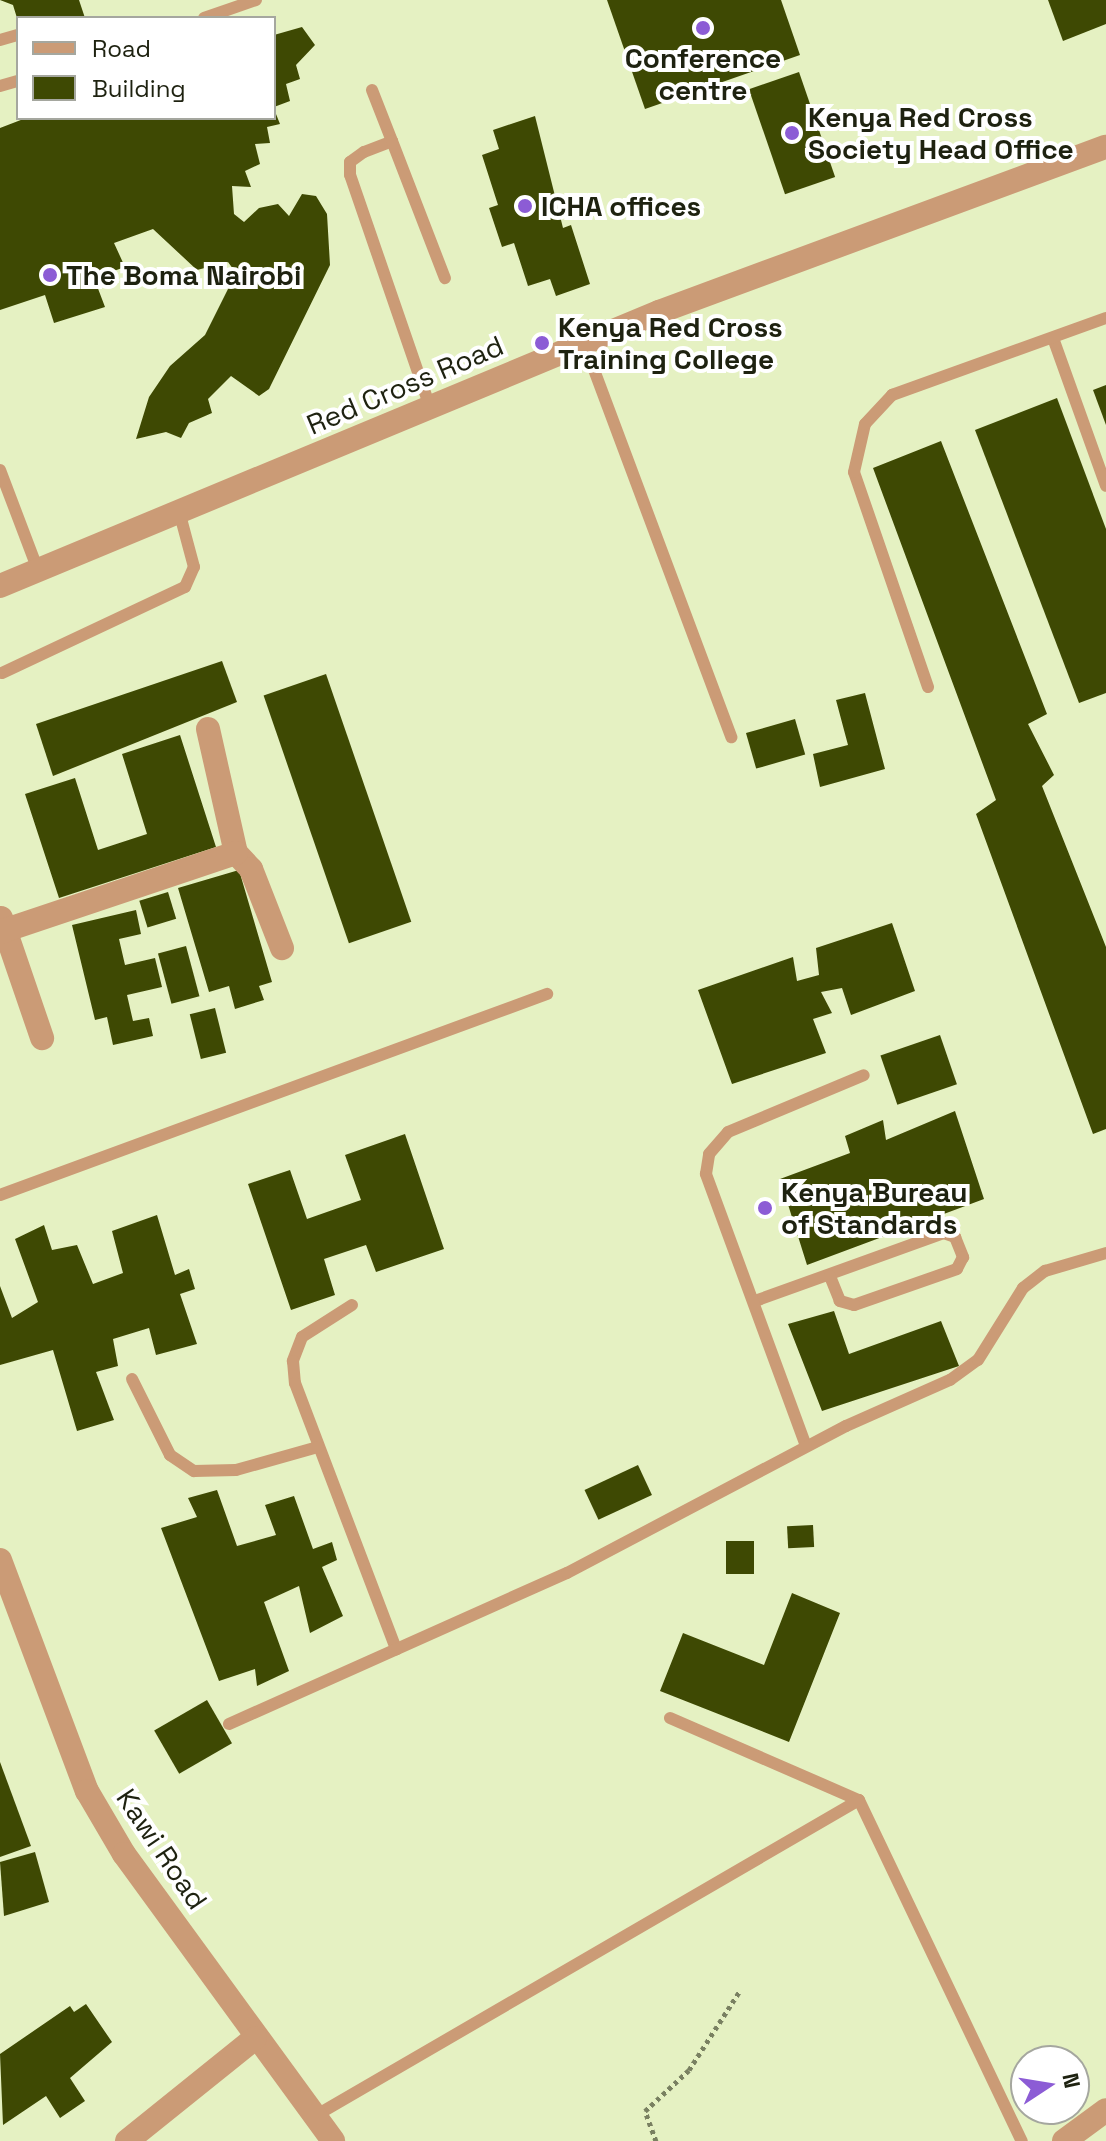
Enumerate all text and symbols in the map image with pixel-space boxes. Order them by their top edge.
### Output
legend [16,16,276,120]
marker: Conference centre [694,19,712,37]
text: Road [92,33,151,64]
place label: Conference centre [625,41,781,107]
text: Building [92,73,186,104]
place label: Kenya Red Cross Society Head Office [808,100,1074,166]
marker: Kenya Red Cross Society Head Office [783,124,801,142]
place label: ICHA offices [541,189,702,223]
marker: ICHA offices [516,197,534,215]
place label: The Boma Nairobi [66,258,301,292]
marker: The Boma Nairobi [41,266,59,284]
place label: Kenya Red Cross Training College [558,310,783,376]
street label: Red Cross Road [302,328,508,442]
marker: Kenya Red Cross Training College [533,334,551,352]
place label: Kenya Bureau of Standards [781,1175,967,1241]
marker: Kenya Bureau of Standards [756,1199,774,1217]
street label: Kawi Road [109,1782,215,1916]
north arrow [1010,2045,1090,2125]
text: N [1056,2070,1087,2091]

